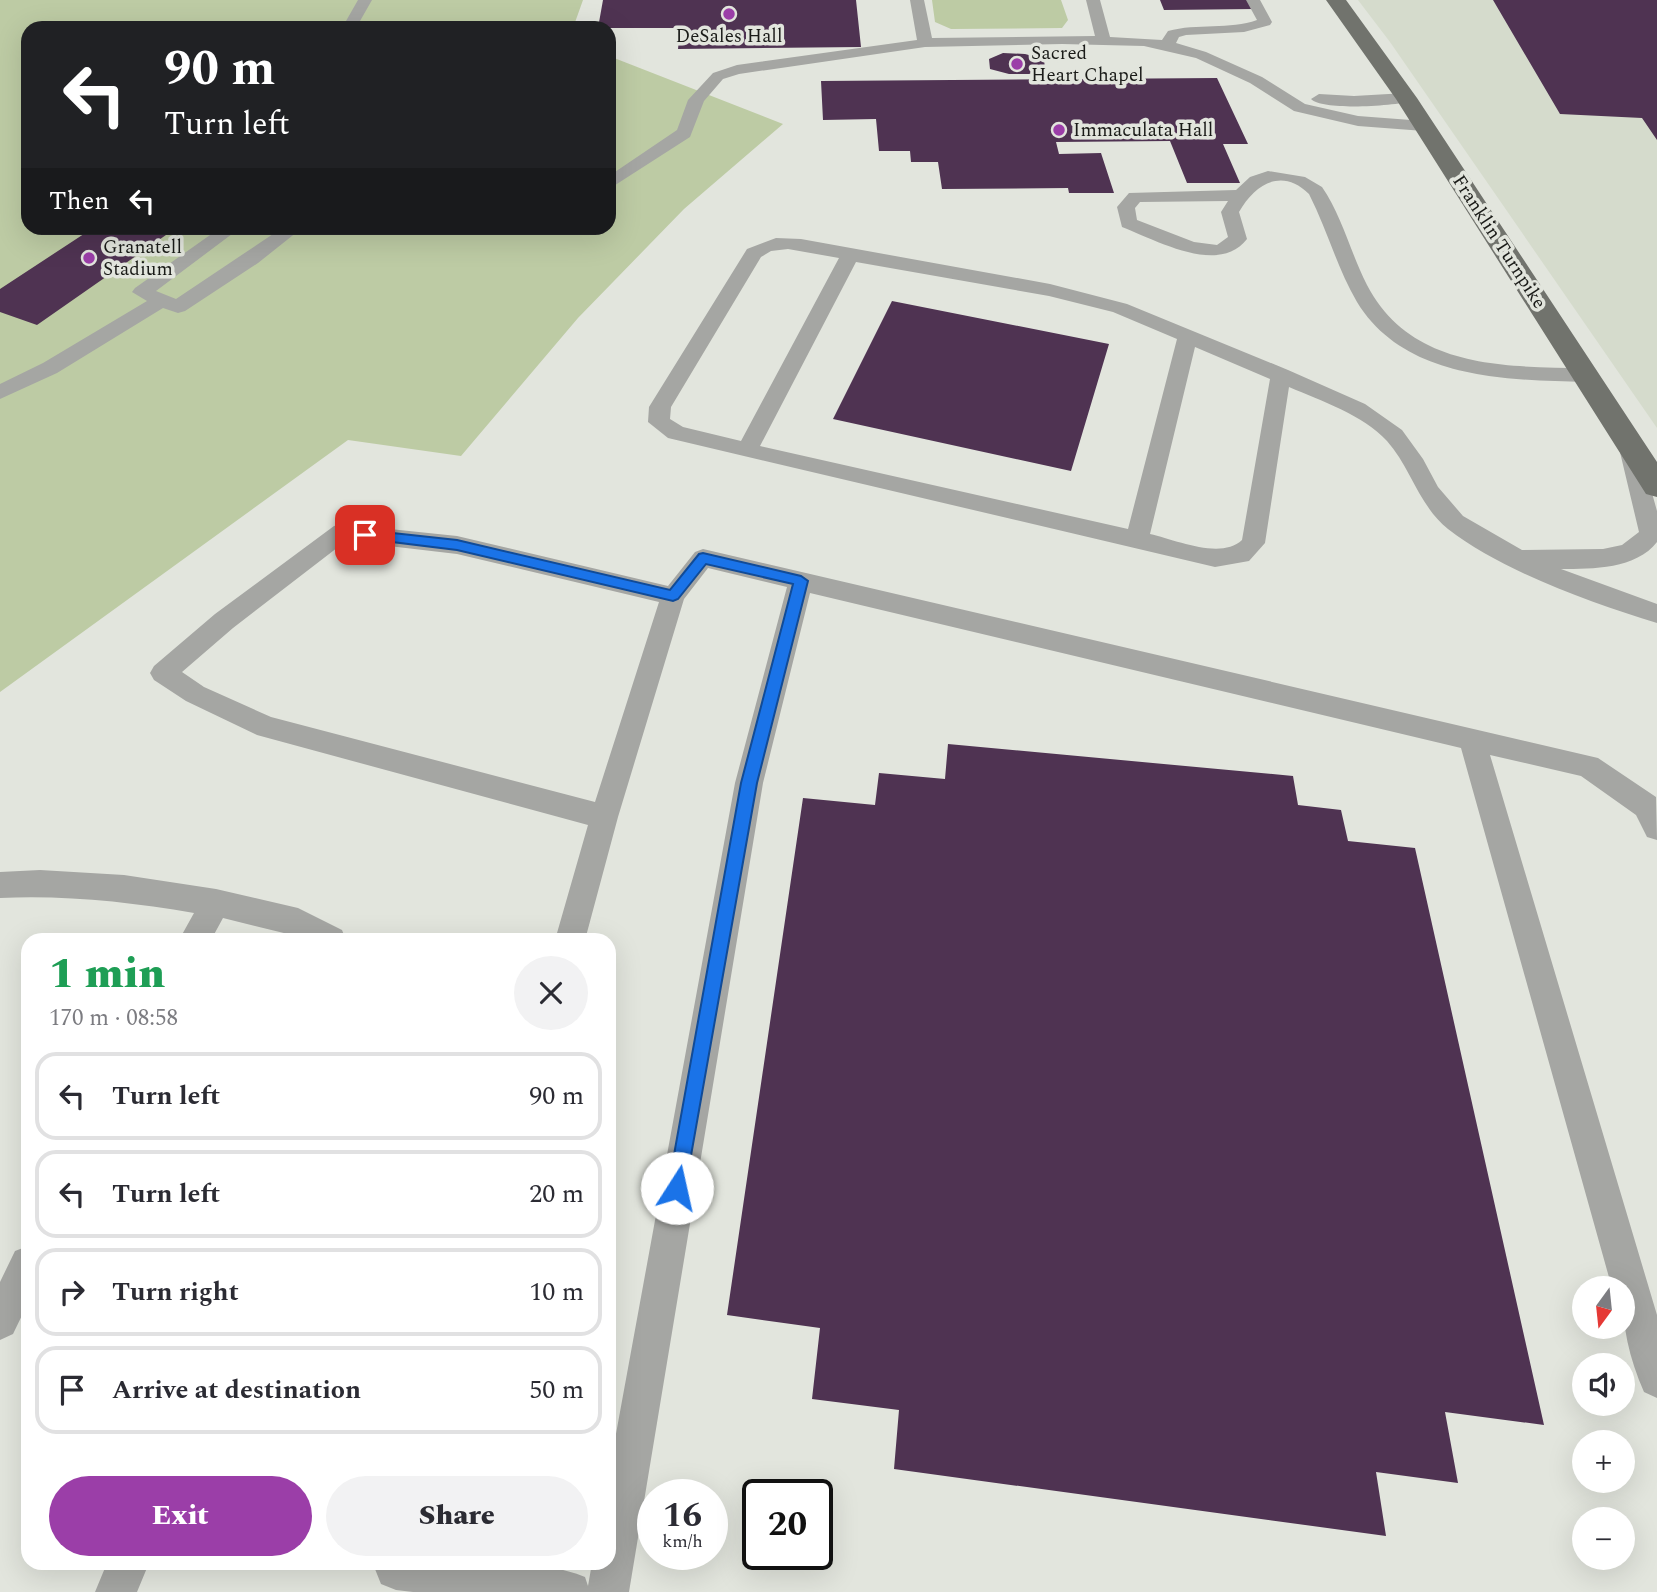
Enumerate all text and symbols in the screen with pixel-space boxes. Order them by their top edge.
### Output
marker: DeSales Hall [721,6,737,22]
place label: DeSales Hall [675,22,783,51]
text: 90 m [164,32,275,107]
place label: Sacred Heart Chapel [1031,39,1144,90]
icon: left [49,49,140,140]
marker: Sacred Heart Chapel [1009,56,1025,72]
text: Turn left [164,100,290,149]
place label: Immaculata Hall [1073,116,1213,145]
marker: Immaculata Hall [1051,122,1067,138]
street label: Franklin Turnpike [1445,169,1553,315]
text: Then [49,181,109,221]
icon: left [123,182,161,220]
place label: Granatell Stadium [103,233,182,284]
marker: Granatell Stadium [81,250,97,266]
pin [335,505,395,565]
icon: arrive [346,516,384,554]
text: 1 min [49,943,165,1006]
button: close [514,956,588,1030]
text: 170 m · 08:58 [49,1001,178,1036]
text: Turn left [112,1076,220,1116]
text: 90 m [529,1076,584,1116]
icon: left [53,1077,91,1115]
position arrow [640,1151,714,1225]
text: Turn left [112,1174,220,1214]
text: 20 m [529,1174,584,1214]
icon: left [53,1175,91,1213]
text: Turn right [112,1272,239,1312]
text: 10 m [529,1272,584,1312]
icon: right [53,1273,91,1311]
north arrow [1572,1276,1634,1339]
map controls [1572,1276,1635,1570]
button: sound [1572,1353,1635,1416]
text: Arrive at destination [112,1370,361,1410]
text: 50 m [529,1370,584,1410]
icon: arrive [53,1371,91,1409]
button: + [1572,1430,1635,1493]
button: Exit [49,1476,312,1556]
button: Share [326,1476,588,1556]
speed limit sign: 20 [742,1479,833,1570]
text: 16 [663,1489,702,1542]
button: − [1572,1507,1635,1570]
text: km/h [662,1528,703,1555]

